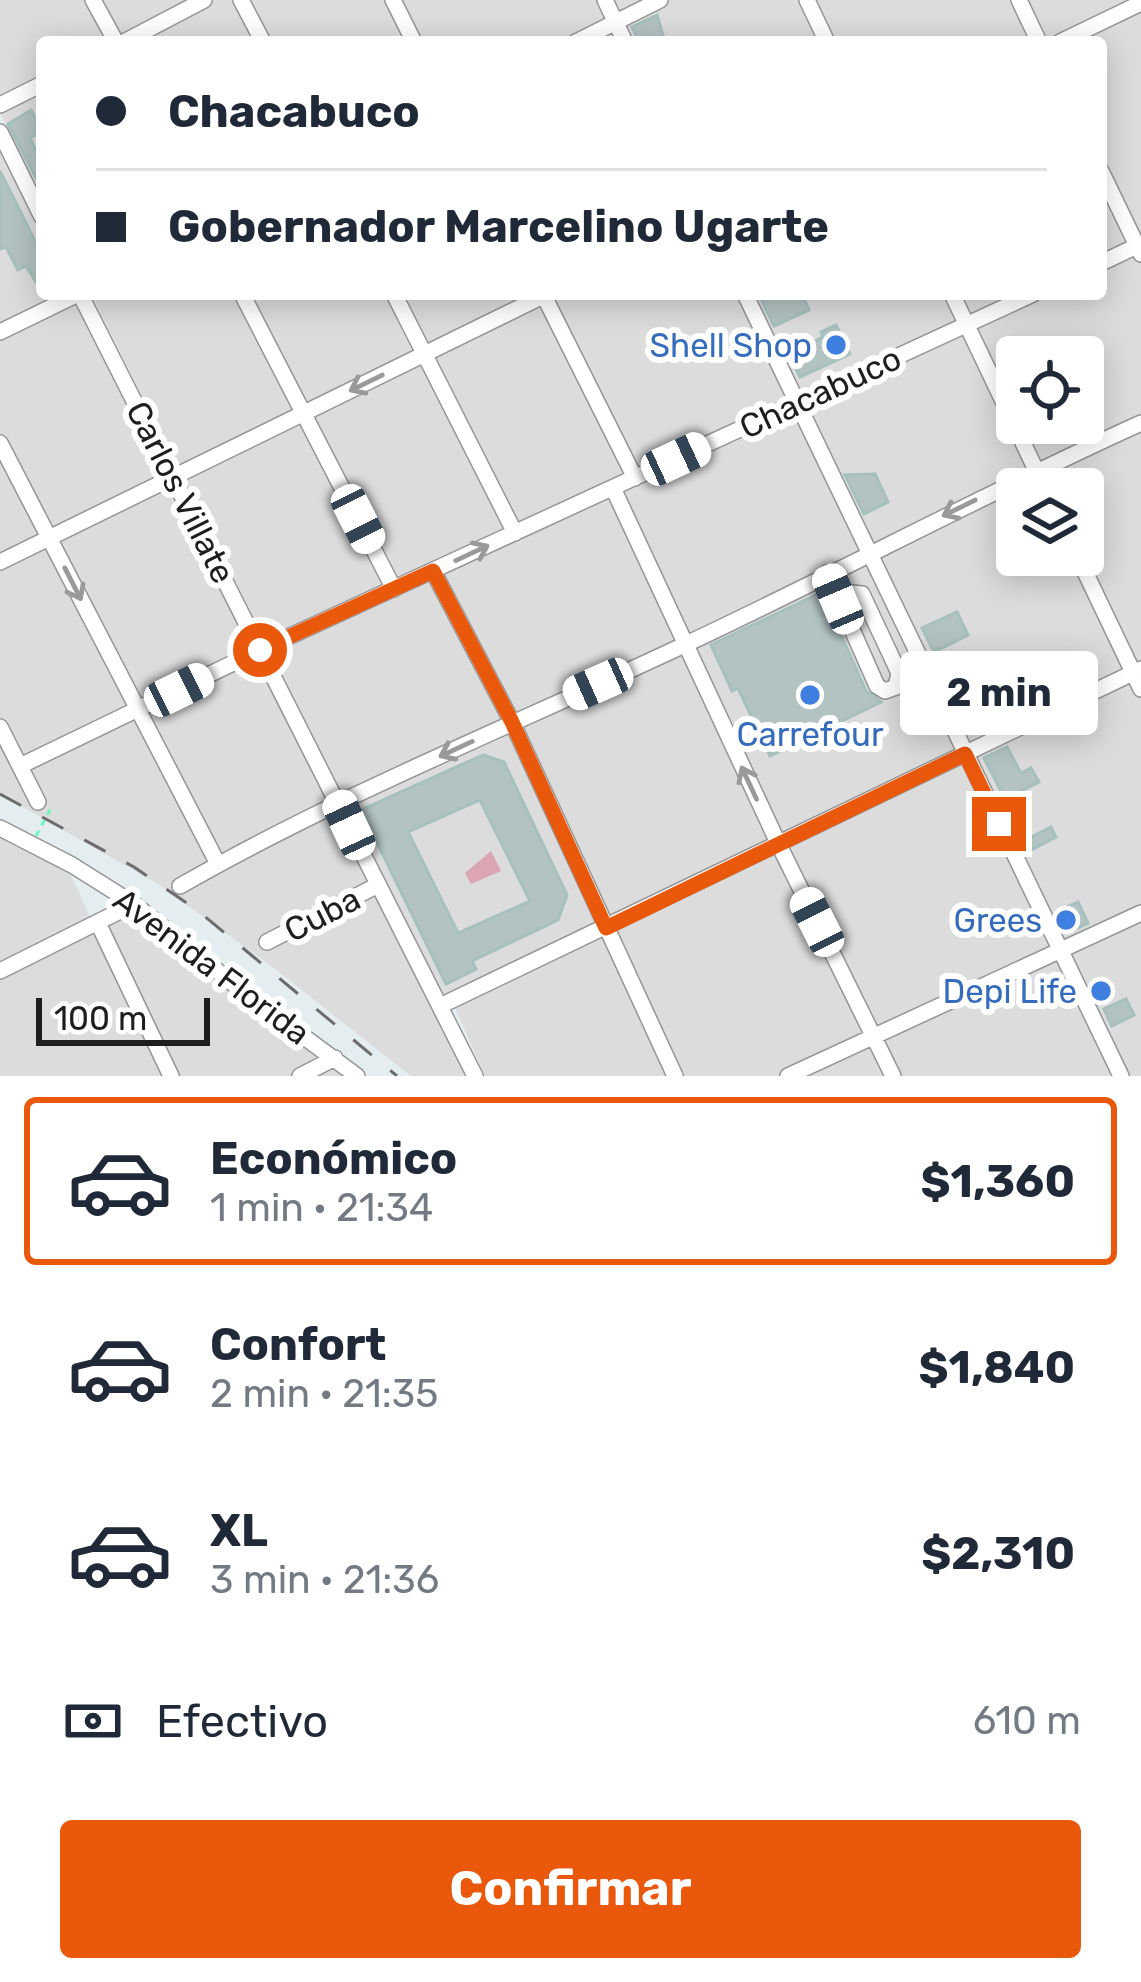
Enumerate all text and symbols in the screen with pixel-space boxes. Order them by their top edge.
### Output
text: Chacabuco [168,85,420,138]
text: Gobernador Marcelino Ugarte [168,200,829,253]
place label: Shell Shop [650,326,812,365]
marker: Shell Shop [823,332,849,358]
map controls [996,336,1104,576]
button: locate [996,336,1104,444]
street label: Chacabuco [733,338,907,447]
one-way arrow [349,372,384,395]
street label: Carlos Villate [118,395,243,590]
car [636,427,716,491]
button: layers [996,468,1104,576]
car [326,479,390,559]
one-way arrow [942,498,978,520]
one-way arrow [453,541,489,563]
car [807,559,869,639]
one-way arrow [63,566,86,602]
route start [233,623,287,677]
callout: 2 min [900,650,1098,734]
car [558,653,638,715]
car [139,658,219,722]
text: 2 min [946,670,1052,716]
marker: Carrefour [797,682,823,708]
place label: Carrefour [736,715,884,754]
one-way arrow [439,739,475,761]
one-way arrow [737,766,759,802]
car [317,785,381,865]
route end [972,797,1026,851]
street label: Cuba [278,879,367,950]
street label: Avenida Florida [106,880,318,1053]
car [785,882,849,962]
place label: Grees [954,901,1042,940]
marker: Grees [1053,907,1079,933]
place label: Depi Life [943,972,1077,1011]
marker: Depi Life [1088,978,1114,1004]
scale bar [36,992,210,1045]
text: 100 m [54,999,147,1038]
icon: car [66,1127,174,1235]
text: Económico [210,1132,457,1185]
text: $1,360 [921,1155,1075,1208]
text: 1 min · 21:34 [210,1185,433,1231]
icon: car [66,1313,174,1421]
text: Confort [210,1318,386,1371]
text: $1,840 [918,1341,1075,1394]
text: 2 min · 21:35 [210,1371,438,1417]
icon: car [66,1499,174,1607]
text: XL [210,1504,268,1557]
text: $2,310 [921,1527,1075,1580]
text: 3 min · 21:36 [210,1557,439,1603]
icon: cash [60,1688,126,1754]
text: Efectivo [156,1695,328,1748]
text: 610 m [973,1698,1081,1744]
button: Confirmar [60,1820,1081,1958]

